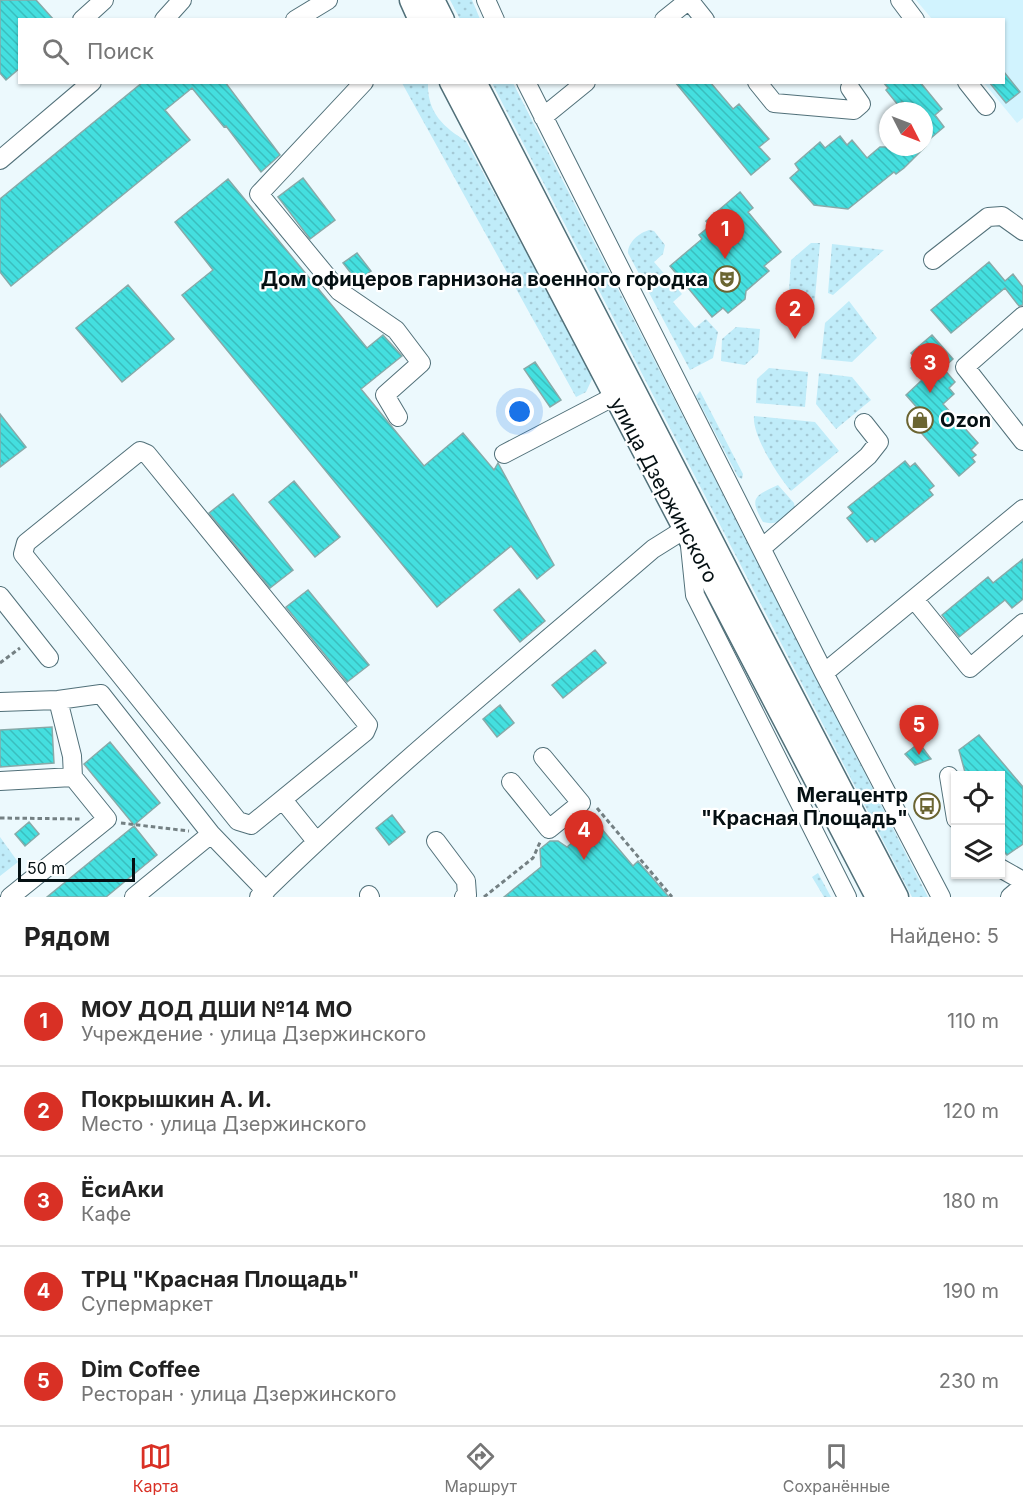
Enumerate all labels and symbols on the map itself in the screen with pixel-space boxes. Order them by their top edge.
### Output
north arrow [879,102,933,156]
pin: 1 [706,210,744,259]
theatre icon: Дом офицеров гарнизона военного городка [712,264,742,294]
place label: Дом офицеров гарнизона военного городка [261,267,708,291]
pin: 2 [776,290,814,339]
pin: 3 [910,344,950,393]
street label: улица Дзержинского [605,393,723,587]
your location [505,397,534,426]
shop icon: Ozon [905,405,935,435]
place label: Ozon [940,408,991,432]
pin: 5 [900,706,938,755]
place label: Мегацентр "Красная Площадь" [701,783,908,830]
bus stop icon: Мегацентр "Красная Площадь" [912,791,942,821]
pin: 4 [564,810,604,860]
scale bar [18,855,135,882]

